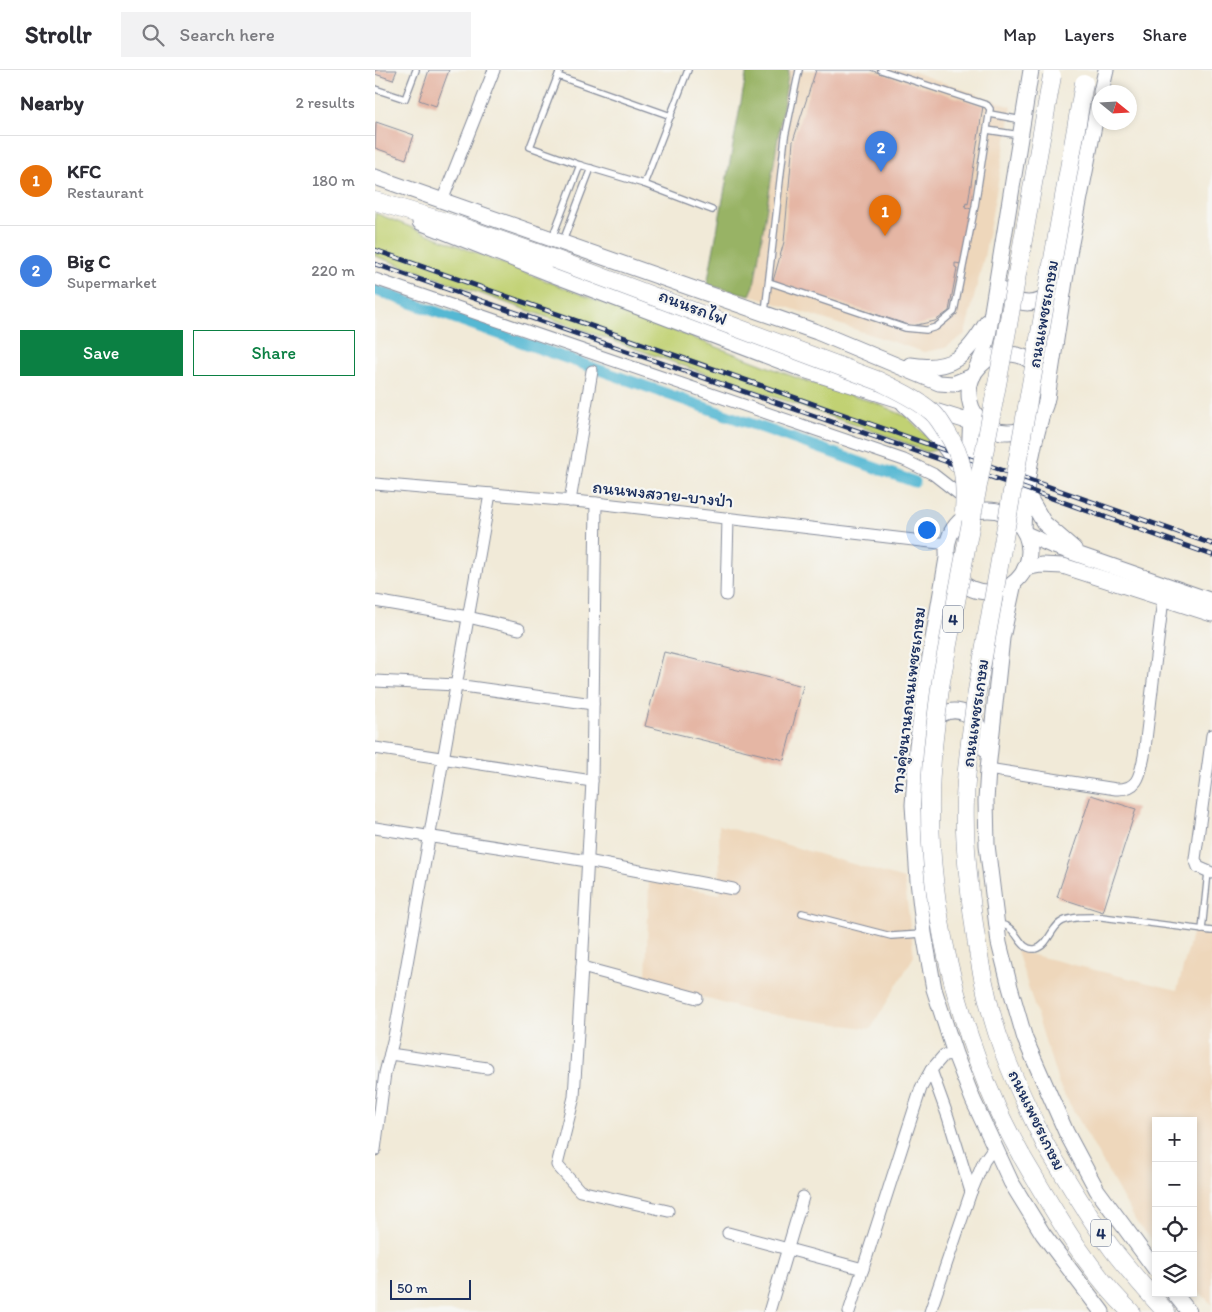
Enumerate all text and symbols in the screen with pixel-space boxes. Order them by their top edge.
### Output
search box [121,12,471,57]
text: Strollr [25,20,91,49]
icon: search [139,21,167,49]
text: Search here [179,23,275,46]
text: Map [1003,24,1036,46]
text: Layers [1064,24,1114,46]
text: Share [1142,24,1187,46]
north arrow [1092,85,1137,130]
text: Nearby [20,90,84,115]
text: 2 results [295,93,355,112]
pin: 2 [865,131,897,172]
text: KFC [67,160,101,183]
text: 1 [32,171,40,190]
text: 180 m [312,171,355,190]
text: Restaurant [67,183,144,202]
pin: 1 [869,195,901,236]
text: Big C [67,250,110,273]
street label: ถนนเพชรเกษม [1023,258,1063,370]
text: 2 [32,261,40,280]
text: 220 m [311,261,355,280]
text: Supermarket [67,273,157,292]
street label: ถนนรถไฟ [656,284,730,330]
button: Save [20,330,183,376]
button: Share [193,330,355,376]
street label: ถนนพงสวาย-บางป่า [592,476,734,512]
your location [914,517,940,543]
street label: ทางคู่ขนานถนนเพชรเกษม [886,605,930,795]
road number: 4 [943,606,963,632]
street label: ถนนเพชรเกษม [957,657,993,769]
street label: ถนนเพชรเกษม [1003,1066,1071,1174]
map controls [1152,1117,1197,1297]
button: + [1152,1117,1197,1162]
button: − [1152,1162,1197,1207]
button: locate [1152,1207,1197,1252]
road number: 4 [1091,1220,1111,1246]
button: layers [1152,1252,1197,1297]
scale bar [390,1277,471,1300]
text: 50 m [397,1280,428,1297]

